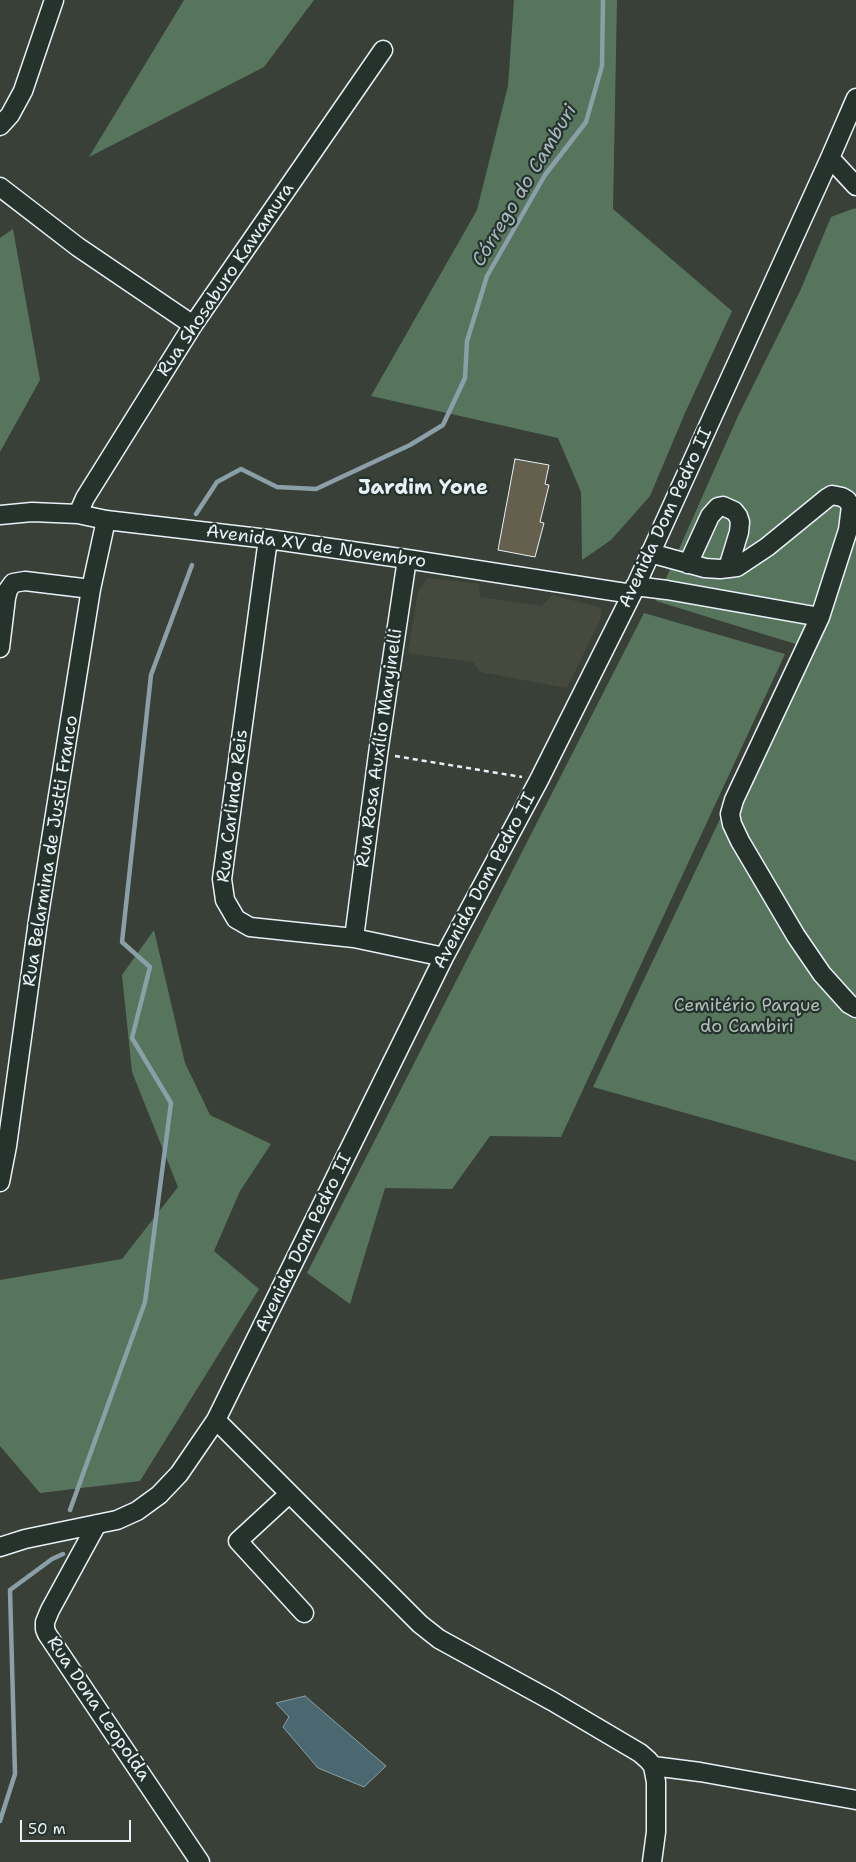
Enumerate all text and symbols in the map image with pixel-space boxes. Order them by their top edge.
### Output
water label: Córrego do Camburi [468,101,582,271]
street label: Rua Shosaburo Kawamura [153,179,299,381]
street label: Avenida Dom Pedro II [615,424,717,612]
district label: Jardim Yone [358,477,488,501]
street label: Avenida XV de Novembro [205,521,427,573]
street label: Rua Rosa Auxílio Maryinelli [353,627,407,869]
street label: Rua Belarmina de Justti Franco [19,714,83,988]
street label: Rua Carlindo Reis [213,728,253,884]
street label: Avenida Dom Pedro II [429,789,541,973]
park label: Cemitério Parque do Cambiri [674,995,820,1038]
street label: Avenida Dom Pedro II [251,1150,357,1336]
street label: Rua Dona Leopolda [42,1633,154,1785]
scale bar [22,1810,134,1842]
text: 50 m [28,1819,66,1839]

